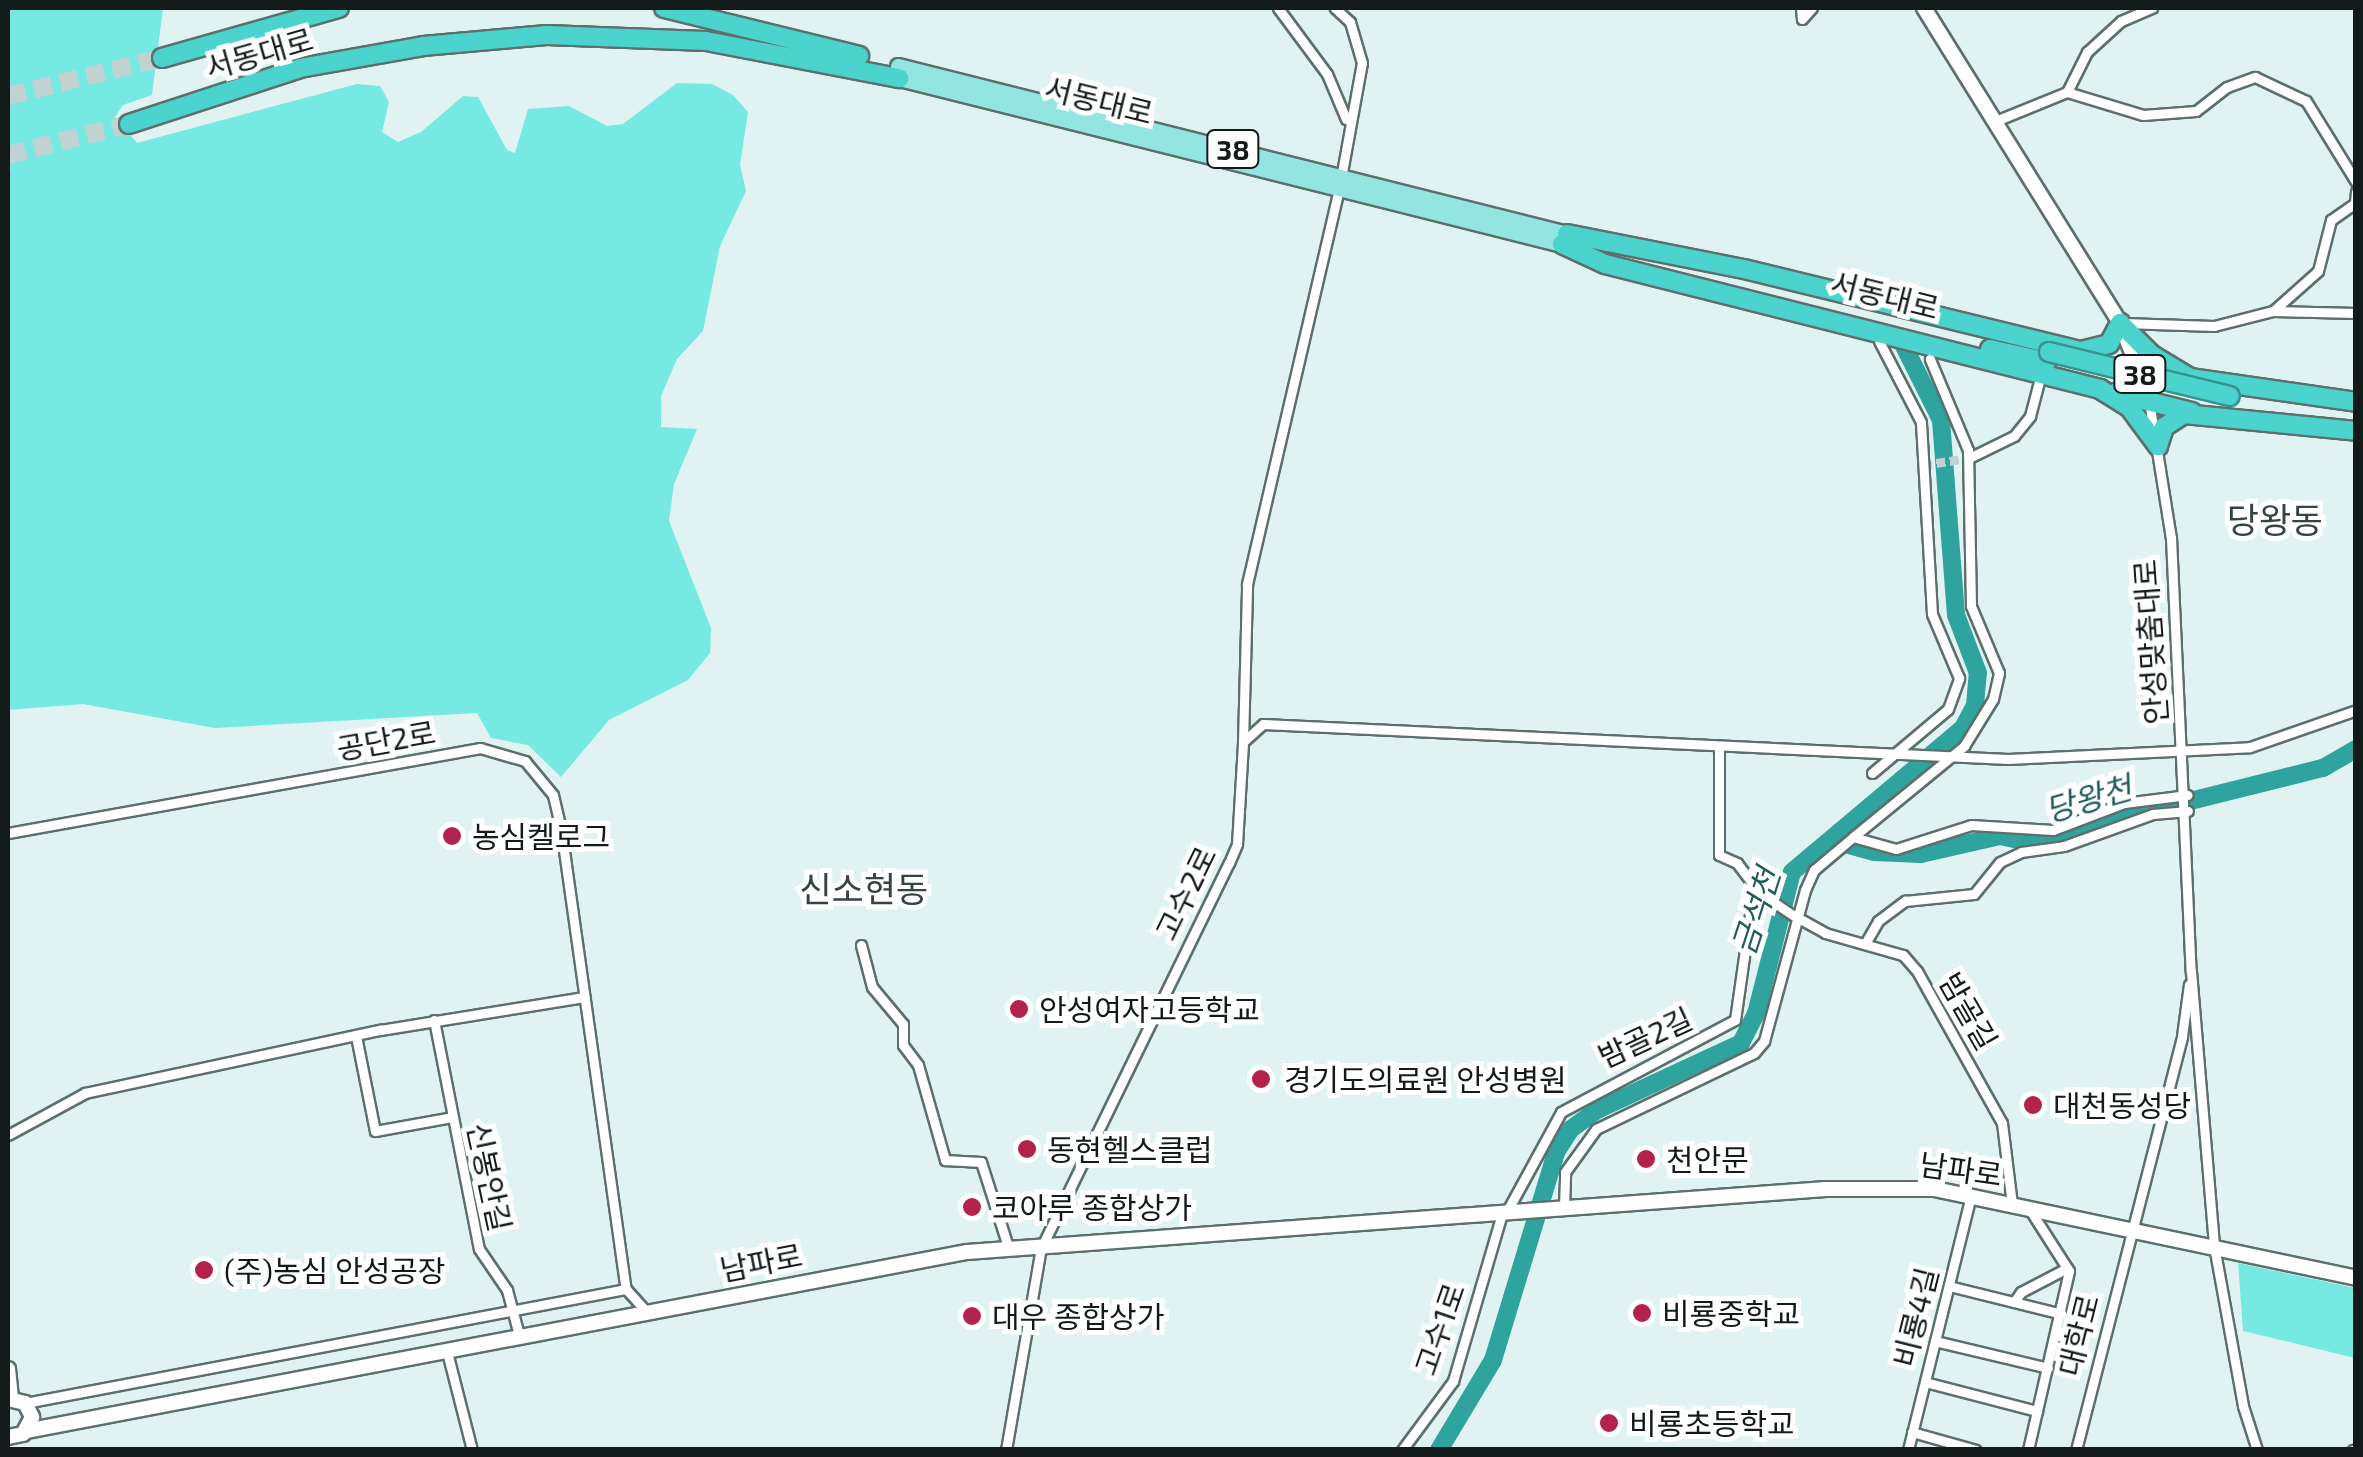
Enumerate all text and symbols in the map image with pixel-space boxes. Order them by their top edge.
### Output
street label: 서동대로 [201,20,317,86]
street label: 서동대로 [1041,69,1157,131]
road number: 38 [1206,126,1260,172]
street label: 서동대로 [1827,264,1943,326]
road number: 38 [2112,351,2168,397]
district label: 당왕동 [2227,498,2323,540]
street label: 안성맞춤대로 [2126,558,2174,726]
street label: 공단2로 [334,714,438,766]
water label: 당왕천 [2040,767,2136,829]
place label: 농심켈로그 [472,818,610,854]
marker: 농심켈로그 [441,825,463,847]
street label: 고수2로 [1147,840,1223,946]
water label: 금석천 [1723,863,1787,959]
district label: 신소현동 [800,867,928,909]
street label: 밤골길 [1933,966,2005,1056]
place label: 안성여자고등학교 [1039,991,1260,1027]
marker: 안성여자고등학교 [1008,998,1030,1020]
street label: 밤골2길 [1592,1000,1698,1074]
place label: 경기도의료원 안성병원 [1284,1061,1567,1097]
marker: 경기도의료원 안성병원 [1248,1066,1274,1092]
place label: 대천동성당 [2053,1087,2191,1123]
marker: 대천동성당 [2022,1094,2044,1116]
street label: 신봉안길 [461,1119,519,1235]
place label: 동현헬스클럽 [1047,1131,1213,1167]
marker: 동현헬스클럽 [1016,1138,1038,1160]
place label: 천안문 [1666,1141,1749,1177]
street label: 남파로 [1917,1145,2005,1193]
marker: 천안문 [1635,1148,1657,1170]
place label: 코아루 종합상가 [992,1189,1192,1225]
marker: 코아루 종합상가 [961,1196,983,1218]
street label: 남파로 [717,1236,805,1288]
place label: (주)농심 안성공장 [224,1252,445,1288]
marker: (주)농심 안성공장 [193,1259,215,1281]
street label: 비룡4길 [1885,1264,1945,1370]
street label: 고수1로 [1407,1278,1471,1380]
street label: 대학로 [2051,1290,2105,1380]
place label: 비룡중학교 [1662,1295,1800,1331]
place label: 대우 종합상가 [992,1298,1164,1334]
marker: 비룡중학교 [1631,1302,1653,1324]
marker: 대우 종합상가 [961,1305,983,1327]
place label: 비룡초등학교 [1629,1405,1795,1441]
marker: 비룡초등학교 [1598,1412,1620,1434]

